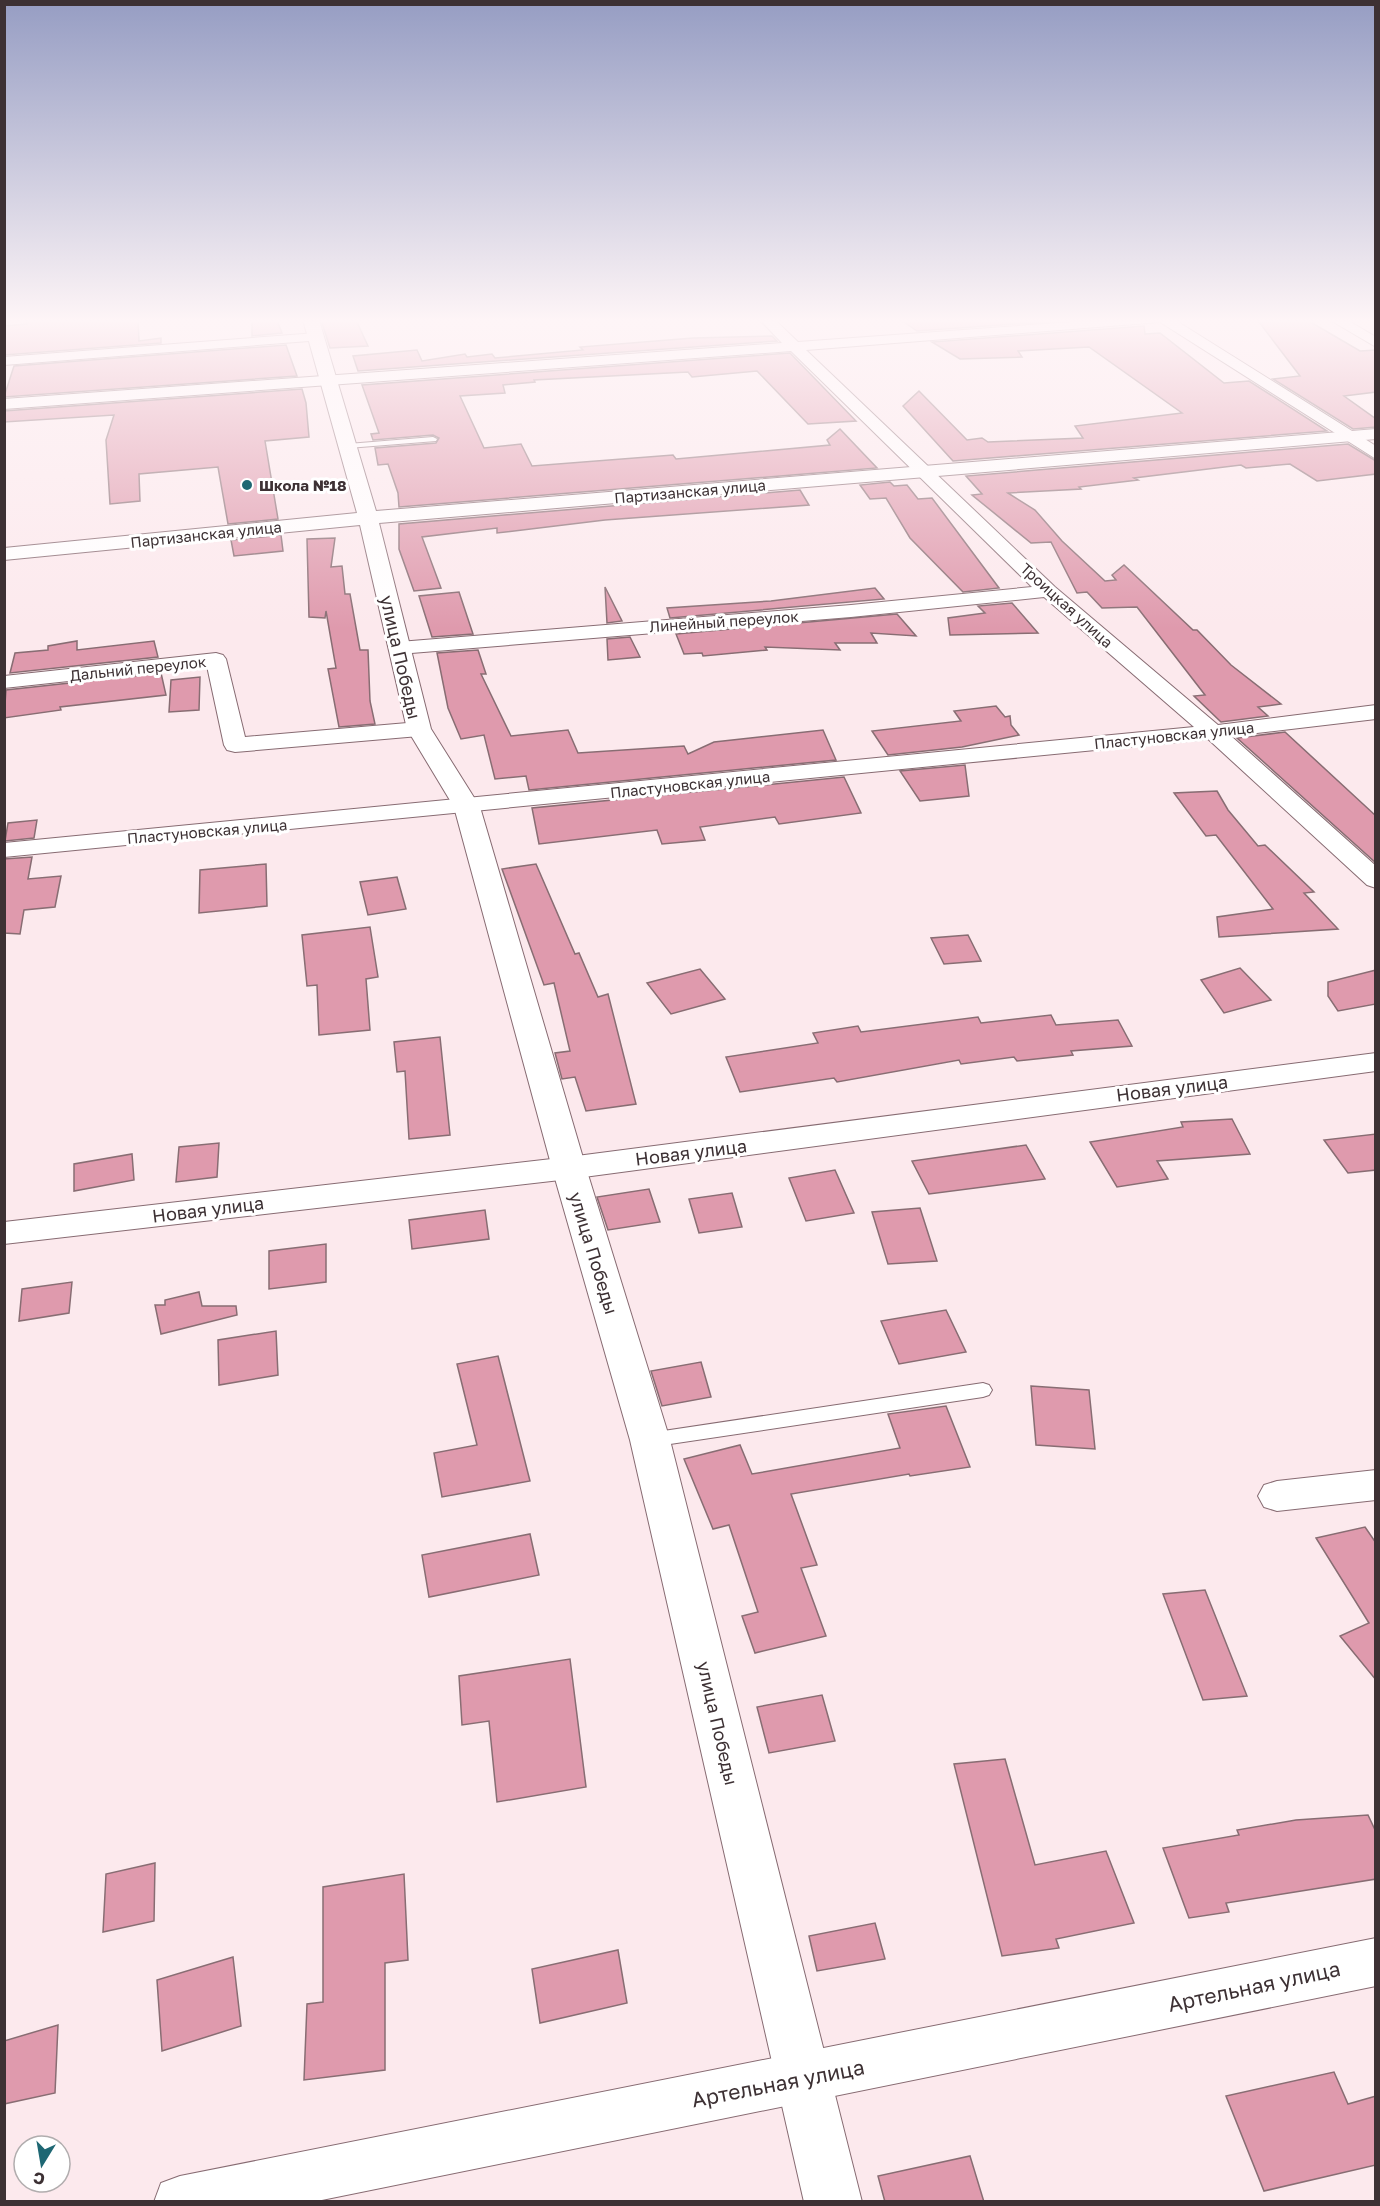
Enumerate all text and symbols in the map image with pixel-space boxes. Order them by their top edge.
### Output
street label: Партизанская улица [613,475,767,507]
place label: Школа №18 [259,476,347,494]
marker: Школа №18 [240,478,254,492]
street label: Партизанская улица [129,517,283,551]
street label: Троицкая улица [1017,559,1117,651]
street label: улица Победы [376,593,426,721]
street label: Линейный переулок [649,607,800,635]
street label: Дальний переулок [69,652,207,684]
street label: Пластуновская улица [1093,718,1255,752]
street label: Пластуновская улица [609,767,771,801]
street label: Пластуновская улица [126,815,288,847]
street label: Новая улица [1115,1070,1229,1106]
street label: Новая улица [634,1134,748,1170]
street label: улица Победы [565,1189,623,1317]
street label: Новая улица [151,1191,265,1227]
street label: улица Победы [693,1659,743,1787]
street label: Артельная улица [1165,1955,1343,2017]
street label: Артельная улица [689,2053,867,2113]
north arrow [12,2134,72,2194]
text: С [32,2168,47,2190]

